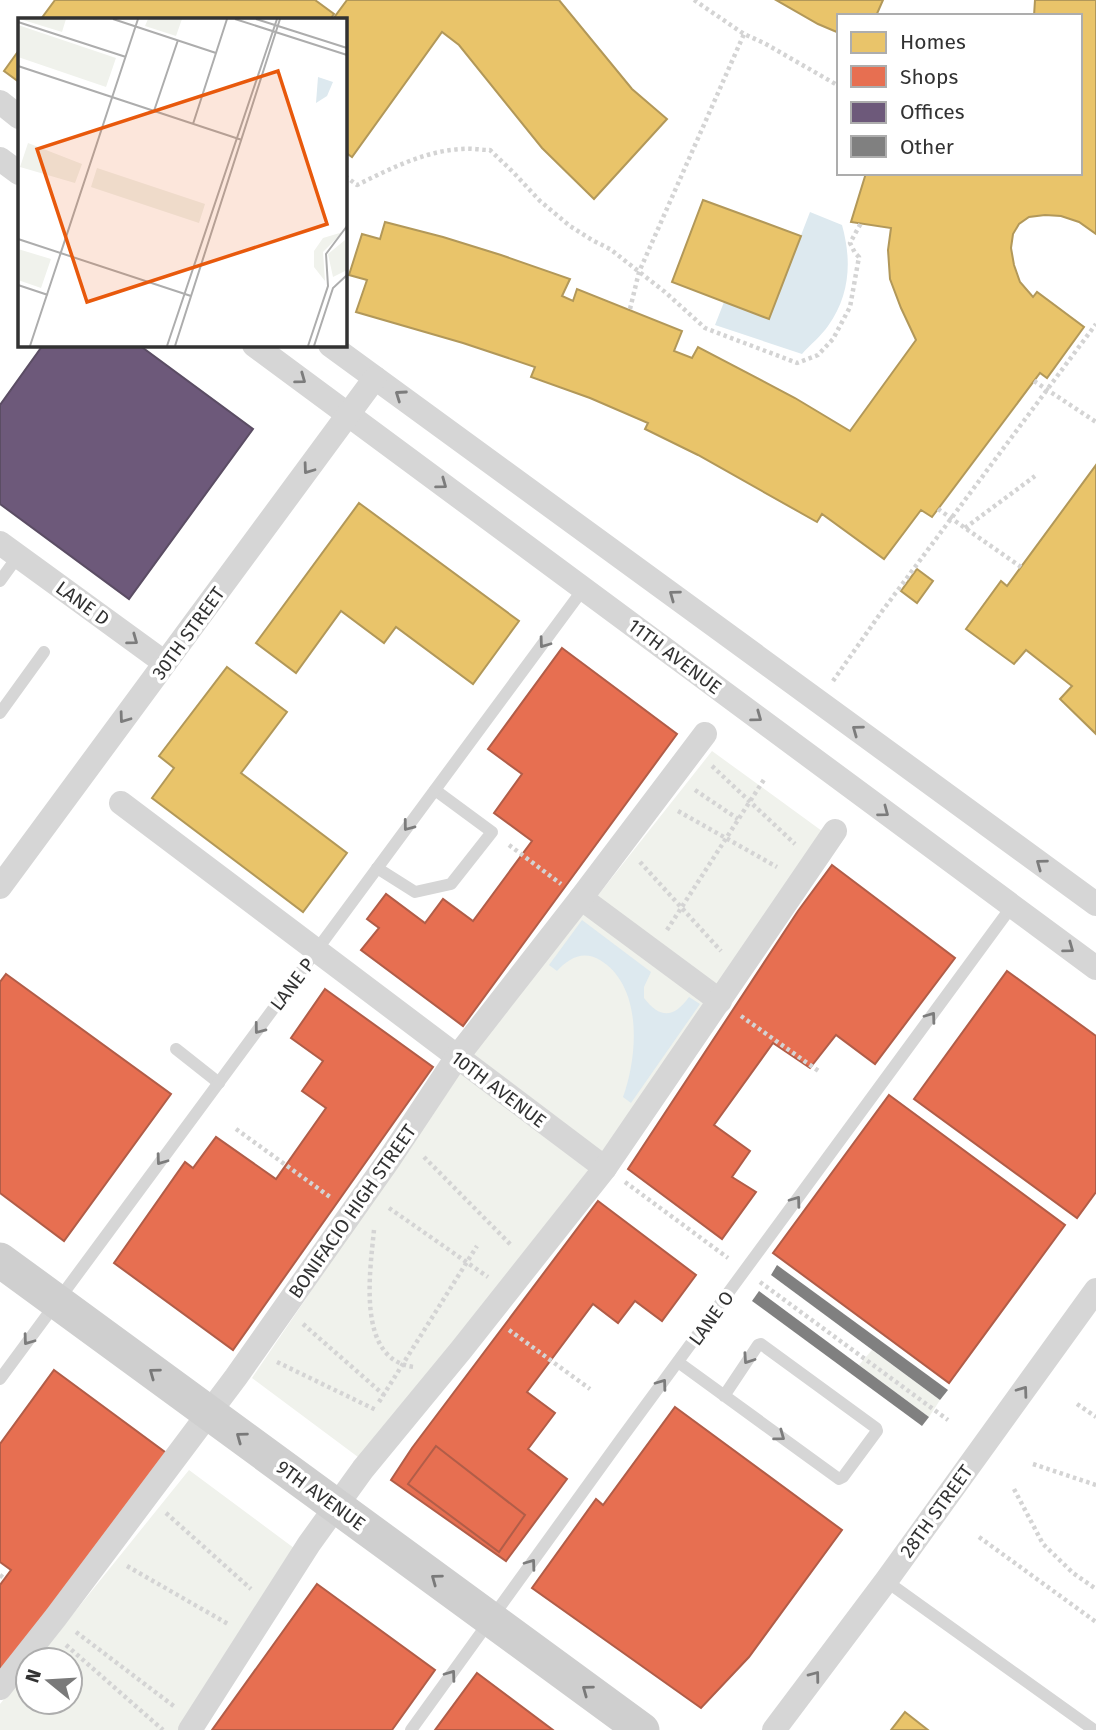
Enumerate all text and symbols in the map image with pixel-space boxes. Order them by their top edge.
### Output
legend [837,14,1082,175]
inset map [18,18,346,346]
text: Homes [900,29,966,55]
text: Shops [900,64,958,90]
text: Offices [900,99,965,125]
text: Other [900,134,954,160]
one-way arrow [293,371,306,384]
one-way arrow [395,391,408,403]
one-way arrow [303,461,316,474]
one-way arrow [434,475,447,488]
street label: LANE D [51,576,114,631]
street label: 30TH STREET [147,582,230,684]
one-way arrow [669,591,681,604]
street label: 11TH AVENUE [623,614,726,699]
one-way arrow [125,631,138,644]
one-way arrow [539,635,552,648]
one-way arrow [749,709,762,721]
one-way arrow [120,710,133,723]
one-way arrow [852,725,865,738]
one-way arrow [877,803,889,816]
one-way arrow [404,818,417,831]
one-way arrow [1036,860,1049,872]
one-way arrow [1061,940,1074,952]
street label: LANE P [265,954,320,1015]
one-way arrow [922,1012,935,1025]
one-way arrow [254,1021,267,1034]
street label: 10TH AVENUE [447,1046,551,1133]
street label: BONIFACIO HIGH STREET [284,1120,421,1303]
one-way arrow [157,1152,170,1165]
one-way arrow [788,1196,800,1209]
street label: LANE O [684,1287,739,1350]
one-way arrow [24,1333,37,1345]
one-way arrow [744,1352,757,1365]
one-way arrow [149,1369,162,1381]
one-way arrow [653,1379,666,1392]
one-way arrow [1015,1386,1027,1399]
one-way arrow [772,1427,784,1440]
one-way arrow [237,1433,249,1445]
street label: 9TH AVENUE [272,1455,370,1535]
street label: 28TH STREET [895,1460,978,1562]
one-way arrow [523,1559,535,1572]
one-way arrow [431,1575,444,1588]
north arrow [14,1646,84,1716]
text: N [20,1666,46,1685]
one-way arrow [442,1670,455,1683]
one-way arrow [806,1671,819,1683]
one-way arrow [582,1686,595,1698]

